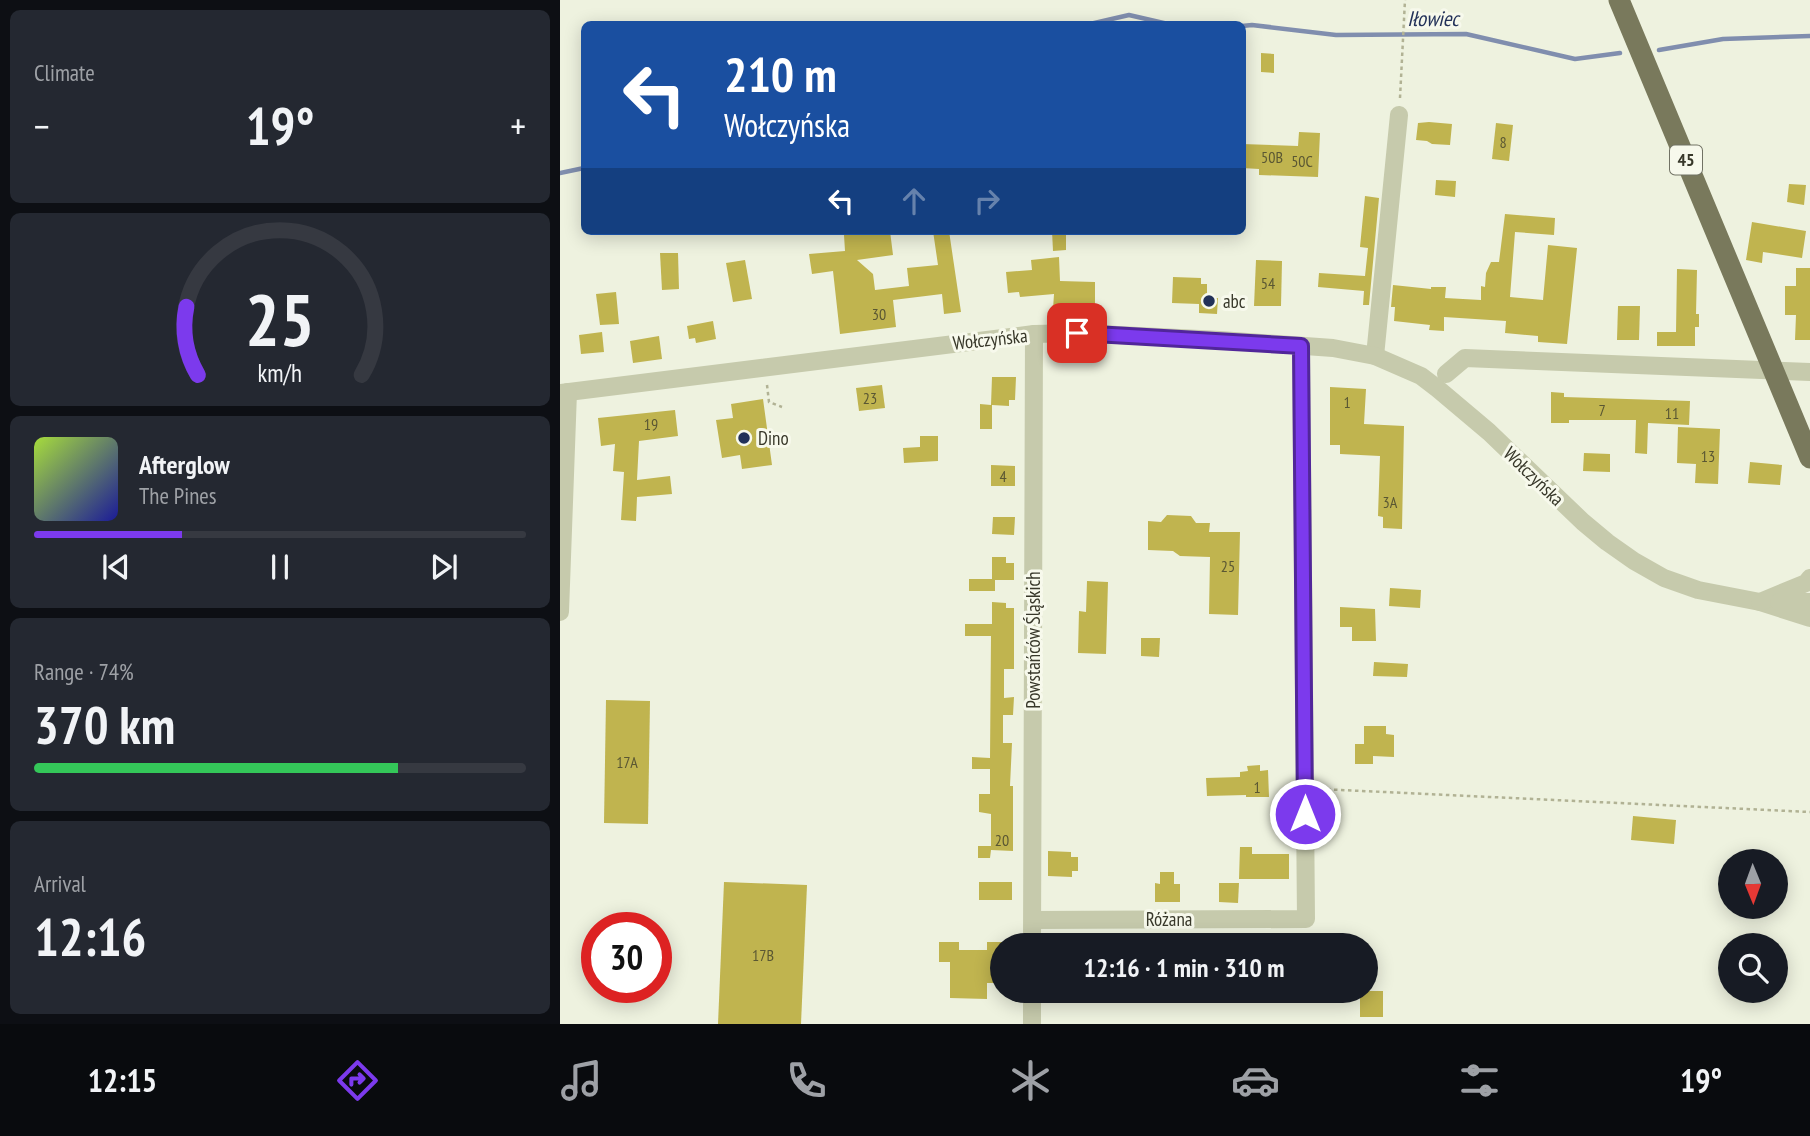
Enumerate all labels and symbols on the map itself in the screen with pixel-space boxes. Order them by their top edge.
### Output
water label: Iłowiec [1407,5,1461,32]
house number: 8 [1499,132,1507,152]
road number: 45 [1670,146,1702,174]
house number: 50B [1261,147,1283,167]
house number: 50C [1291,151,1313,171]
house number: 54 [1261,273,1275,293]
place label: abc [1223,289,1246,313]
marker: abc [1201,293,1217,309]
pin [1047,303,1107,363]
house number: 30 [872,304,886,324]
street label: Wołczyńska [952,323,1028,355]
house number: 23 [863,388,877,408]
house number: 1 [1343,392,1351,412]
house number: 7 [1598,400,1606,420]
house number: 11 [1665,403,1679,423]
house number: 19 [644,414,658,434]
place label: Dino [758,426,789,450]
marker: Dino [736,430,752,446]
street label: Wołczyńska [1499,441,1569,511]
house number: 13 [1701,446,1715,466]
house number: 4 [999,466,1007,486]
house number: 3A [1383,492,1398,512]
house number: 25 [1221,556,1235,576]
street label: Powstańców Śląskich [1021,571,1045,709]
house number: 17A [616,752,638,772]
house number: 1 [1253,777,1261,797]
position arrow [1268,777,1342,851]
house number: 20 [995,830,1009,850]
north arrow [1718,849,1788,919]
street label: Różana [1146,907,1192,931]
speed limit sign: 30 [581,912,672,1003]
house number: 17B [752,945,774,965]

